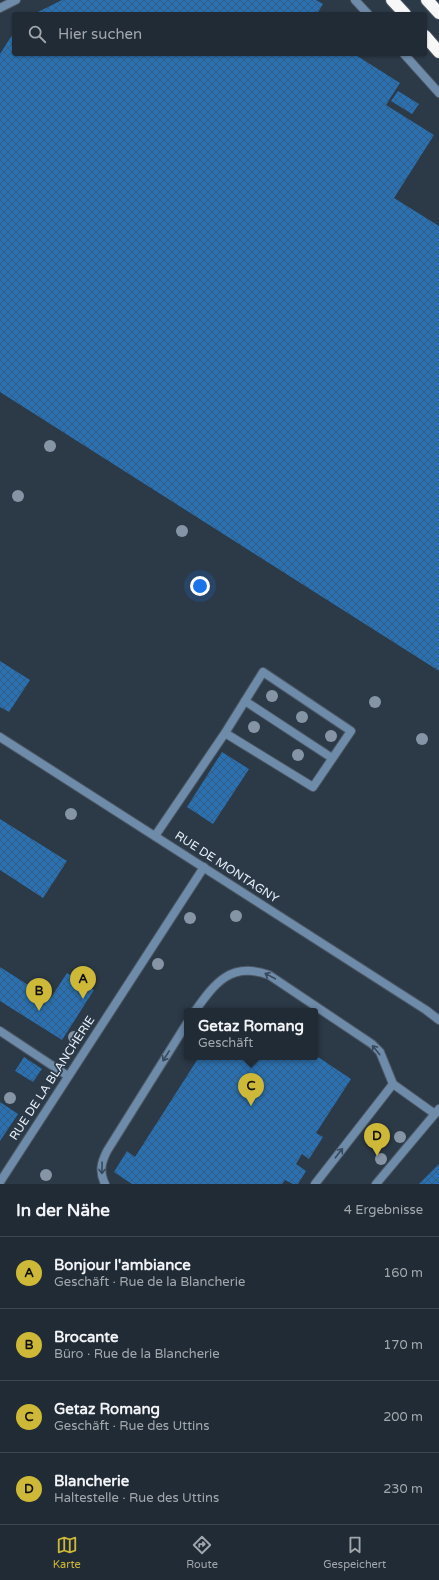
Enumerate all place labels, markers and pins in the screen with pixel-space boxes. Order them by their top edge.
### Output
pin: A [70,966,96,999]
pin: B [26,978,52,1011]
pin: C [238,1073,264,1106]
pin: D [364,1123,390,1156]

